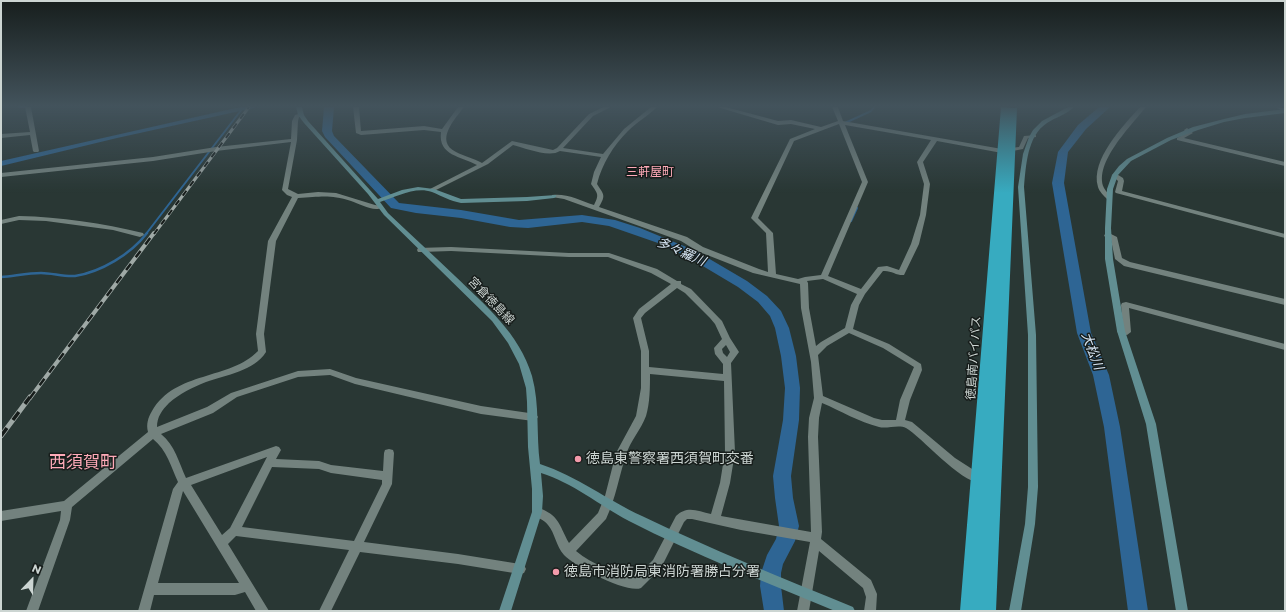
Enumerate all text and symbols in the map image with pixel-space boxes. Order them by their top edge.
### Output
district label: 三軒屋町 [626,165,674,179]
water label: 多々羅川 [654,234,708,270]
street label: 宮倉徳島線 [465,274,517,328]
street label: 徳島南バイパス [964,316,984,400]
water label: 大松川 [1078,330,1106,372]
place label: 徳島東警察署西須賀町交番 [586,451,754,467]
district label: 西須賀町 [49,453,117,473]
marker: 徳島東警察署西須賀町交番 [573,454,583,464]
north arrow [12,560,52,600]
text: N [30,561,44,577]
place label: 徳島市消防局東消防署勝占分署 [564,564,760,580]
marker: 徳島市消防局東消防署勝占分署 [551,567,561,577]

